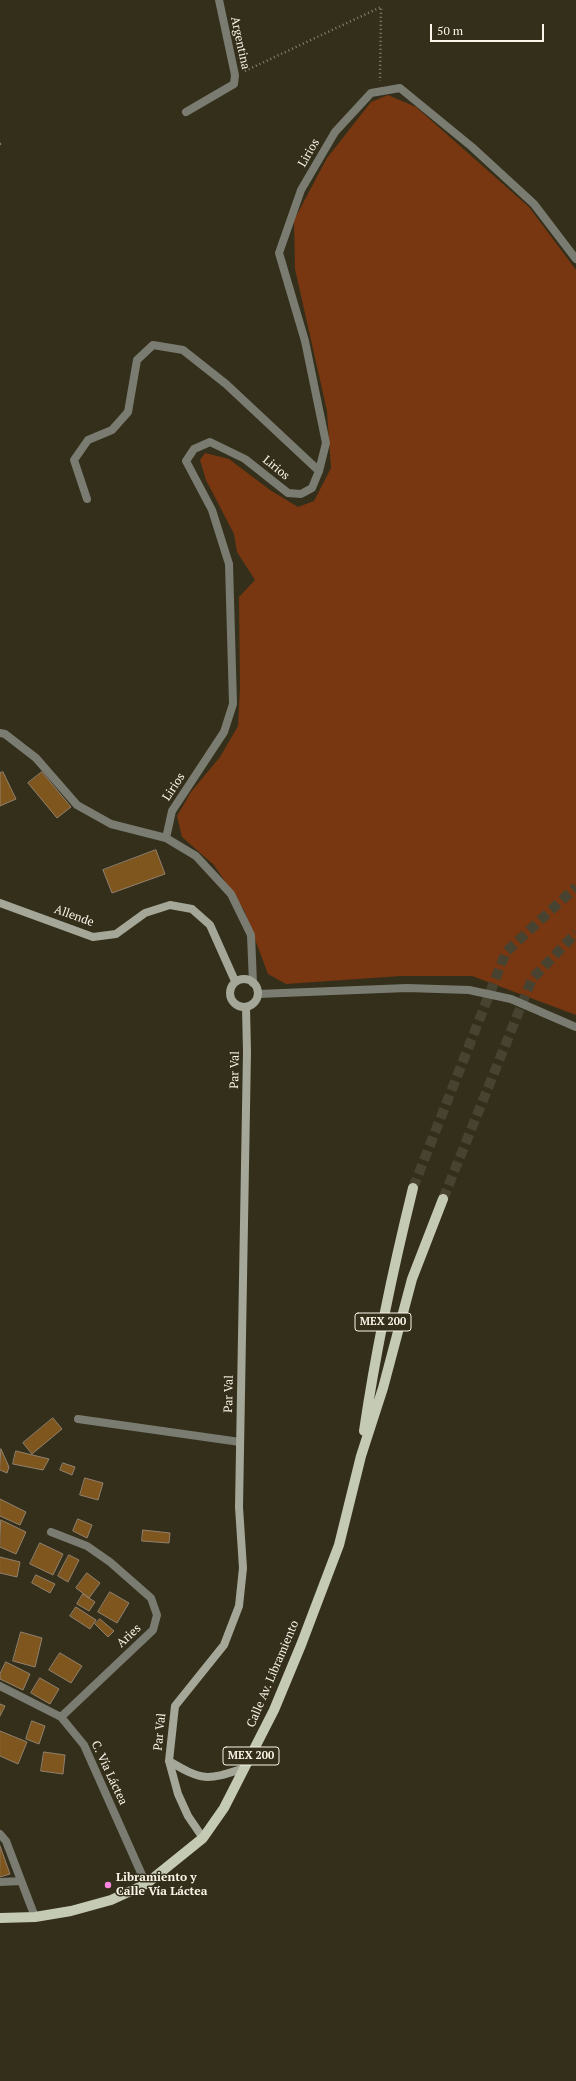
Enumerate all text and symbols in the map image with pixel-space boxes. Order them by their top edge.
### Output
street label: Argentina [227,15,253,71]
scale bar [432,16,546,42]
text: 50 m [437,23,463,38]
street label: Lirios [295,136,323,170]
street label: Lirios [260,453,292,483]
street label: Lirios [160,770,188,804]
street label: Allende [52,902,96,930]
street label: Par Val [227,1051,243,1089]
road number: MEX 200 [355,1313,411,1331]
street label: Par Val [221,1375,237,1413]
street label: Calle Av. Libramiento [244,1618,302,1730]
street label: Aries [114,1621,144,1651]
street label: Par Val [151,1713,169,1751]
street label: C. Vía Láctea [88,1739,130,1807]
road number: MEX 200 [223,1747,279,1765]
place label: Libramiento y Calle Vía Láctea [116,1871,207,1899]
marker: Libramiento y Calle Vía Láctea [103,1880,113,1890]

